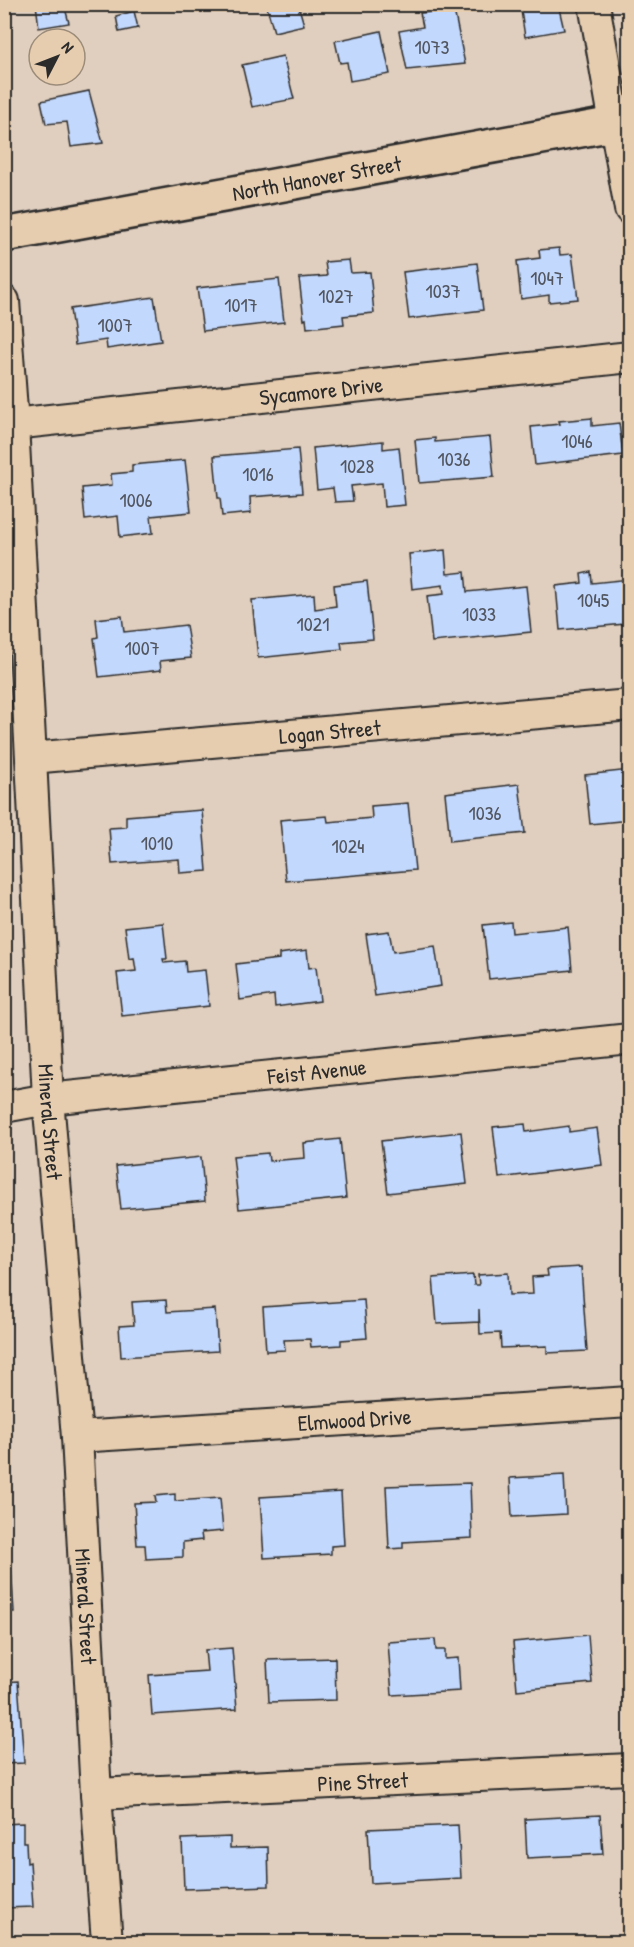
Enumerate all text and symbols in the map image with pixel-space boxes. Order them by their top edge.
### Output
north arrow [27,27,87,87]
house number: 1073 [414,33,450,60]
text: N [57,36,79,58]
street label: North Hanover Street [230,148,404,208]
house number: 1047 [530,264,564,291]
house number: 1037 [425,277,461,304]
house number: 1027 [318,282,354,309]
house number: 1017 [224,291,258,318]
house number: 1007 [97,311,133,338]
street label: Sycamore Drive [258,369,385,412]
house number: 1046 [561,427,593,454]
house number: 1036 [437,445,471,472]
house number: 1028 [340,452,374,479]
house number: 1016 [242,460,274,487]
house number: 1006 [119,486,153,513]
house number: 1045 [577,586,610,613]
house number: 1033 [462,600,496,627]
house number: 1021 [297,610,329,637]
house number: 1007 [124,634,160,661]
street label: Logan Street [278,712,382,751]
house number: 1036 [468,799,502,826]
house number: 1010 [141,829,173,856]
house number: 1024 [331,832,365,859]
street label: Feist Avenue [265,1051,368,1091]
street label: Mineral Street [31,1063,70,1181]
street label: Elmwood Drive [297,1401,412,1438]
street label: Mineral Street [68,1548,104,1665]
street label: Pine Street [317,1764,409,1799]

